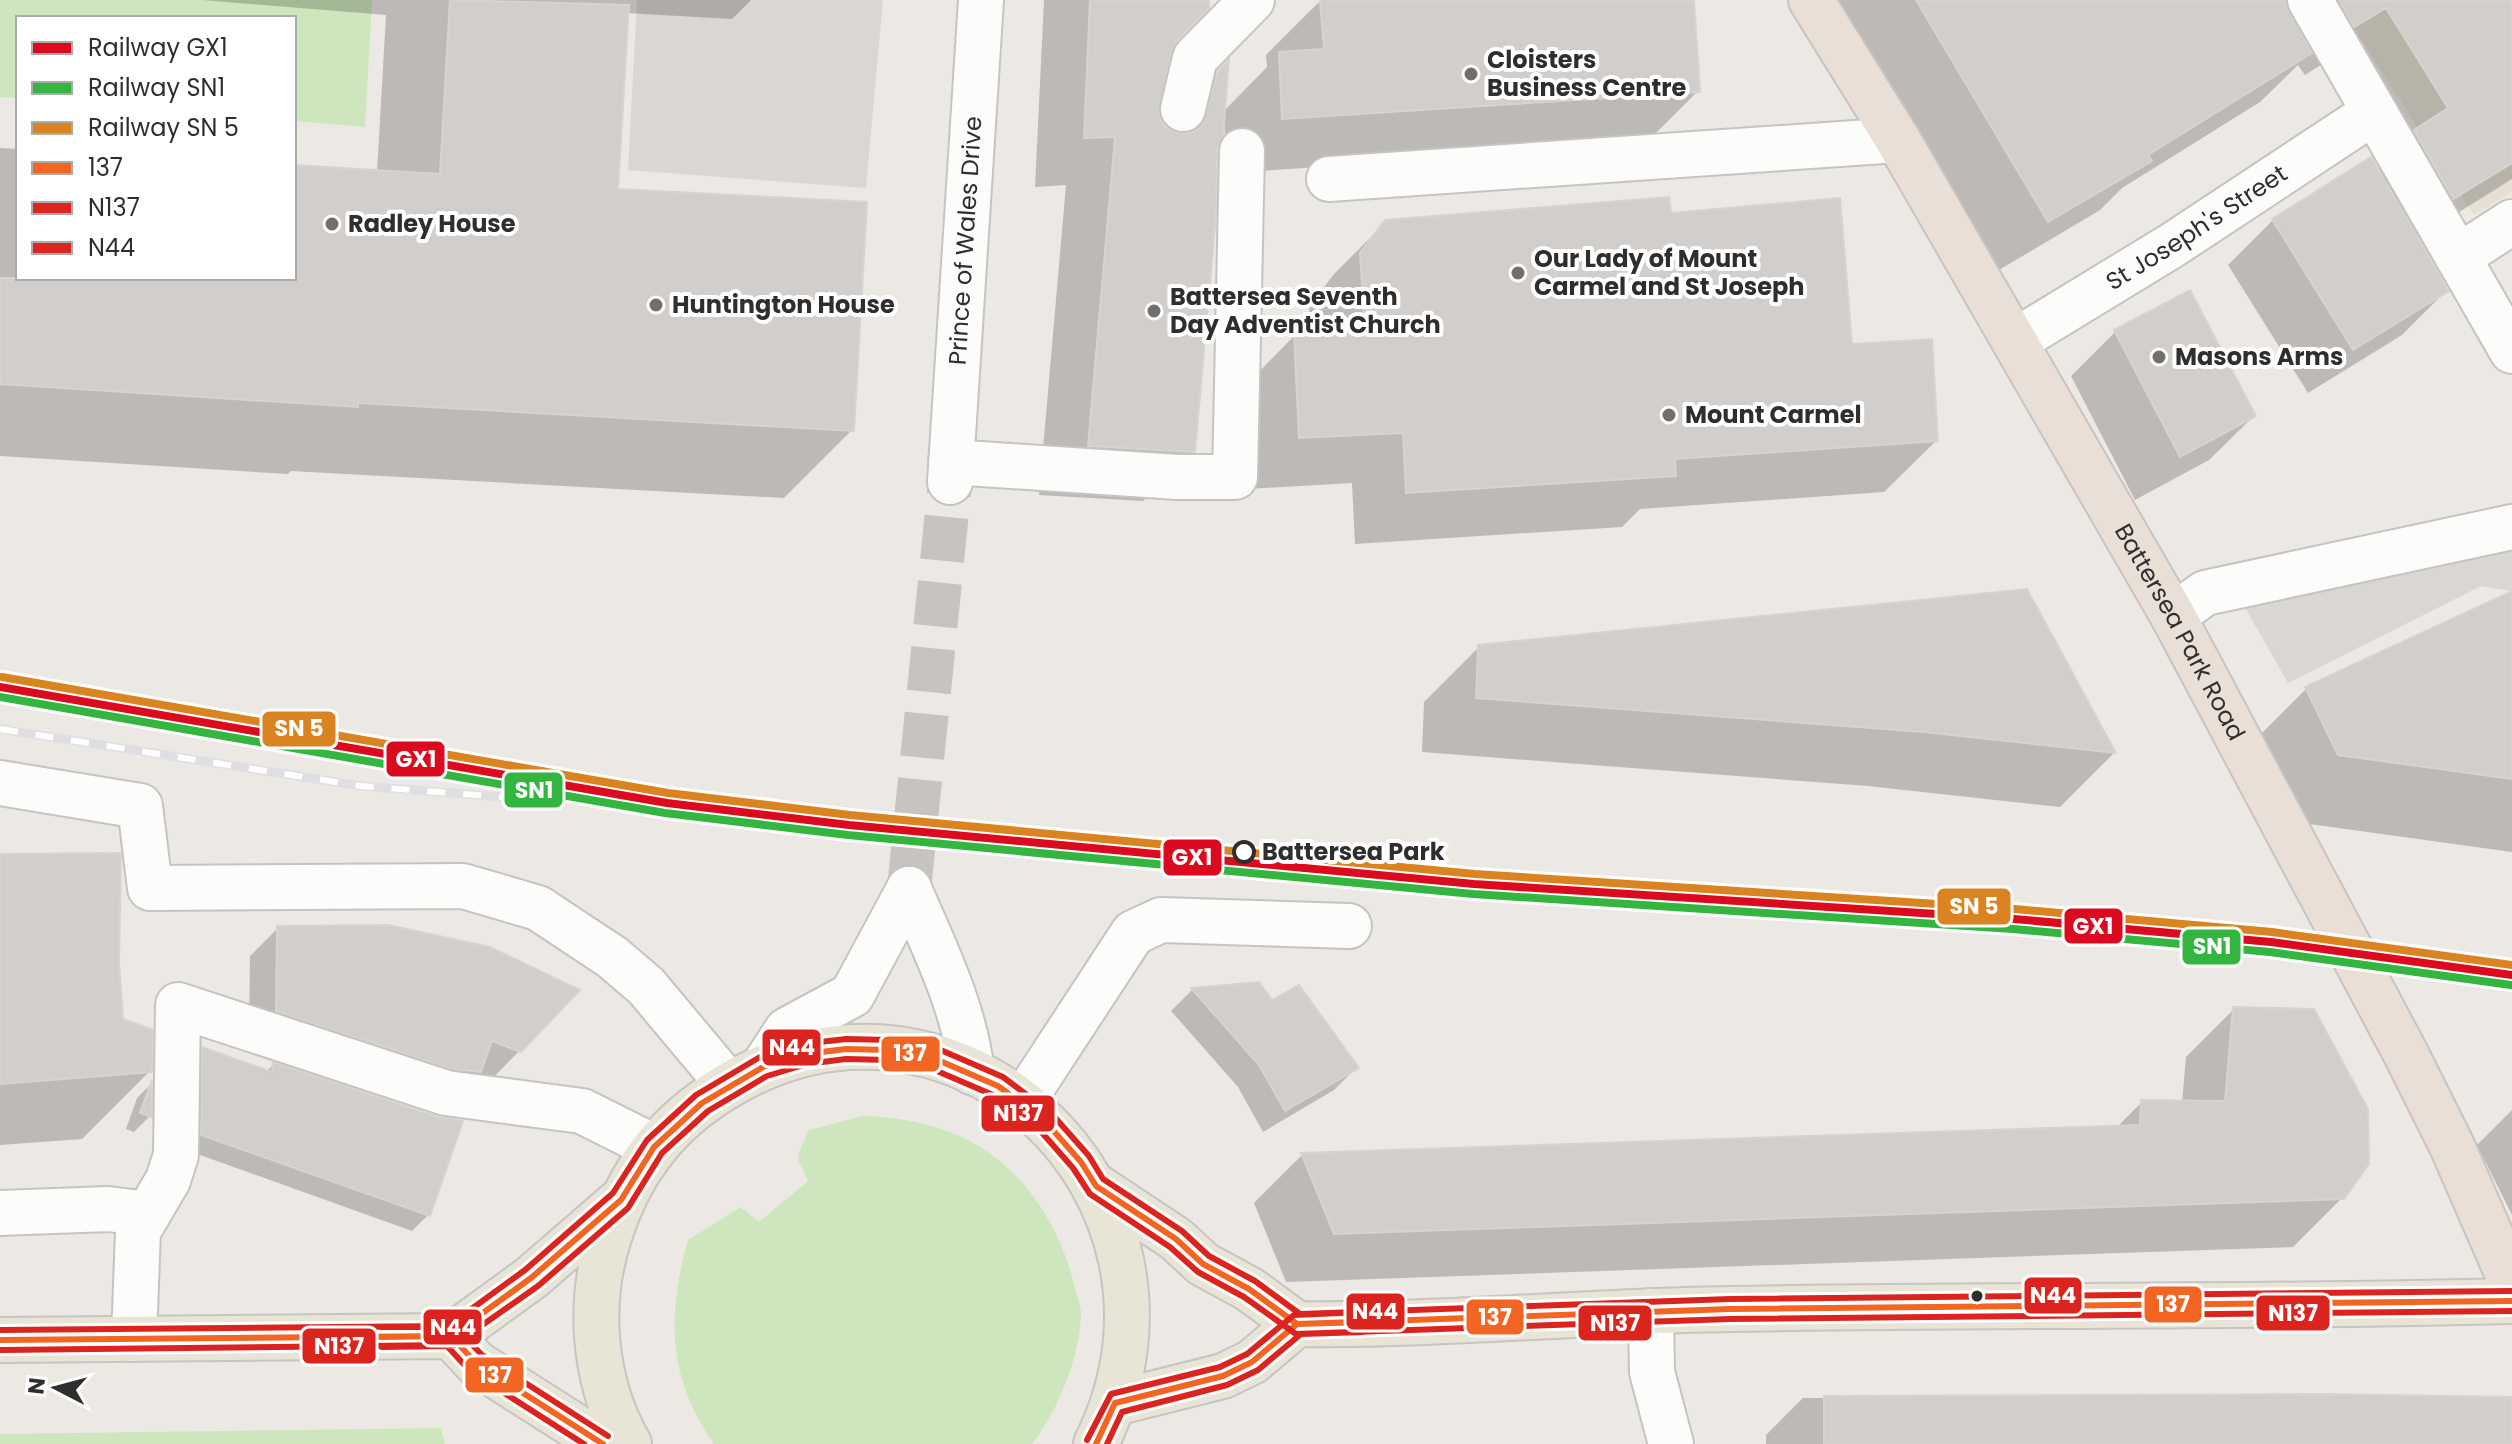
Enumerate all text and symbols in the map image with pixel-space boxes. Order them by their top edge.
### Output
legend [16,16,296,280]
text: Railway GX1 [88,31,228,64]
place label: Cloisters Business Centre [1487,43,1687,104]
marker: Cloisters Business Centre [1462,65,1480,83]
text: Railway SN1 [88,71,225,104]
text: Railway SN 5 [88,111,239,144]
street label: Prince of Wales Drive [941,115,990,366]
text: 137 [88,151,123,184]
street label: St Joseph's Street [2099,157,2293,298]
text: N137 [88,191,140,224]
place label: Radley House [348,207,516,240]
marker: Radley House [323,215,341,233]
text: N44 [88,231,135,264]
place label: Our Lady of Mount Carmel and St Joseph [1534,242,1804,303]
marker: Our Lady of Mount Carmel and St Joseph [1509,264,1527,282]
place label: Battersea Seventh Day Adventist Church [1170,280,1441,341]
place label: Huntington House [672,288,895,321]
marker: Huntington House [647,296,665,314]
marker: Battersea Seventh Day Adventist Church [1145,302,1163,320]
place label: Masons Arms [2175,340,2343,373]
marker: Masons Arms [2150,348,2168,366]
place label: Mount Carmel [1685,398,1862,431]
marker: Mount Carmel [1660,406,1678,424]
street label: Battersea Park Road [2107,518,2253,746]
line badge: SN 5 [261,710,337,748]
text: SN 5 [274,713,324,744]
line badge: GX1 [385,740,446,778]
text: GX1 [396,744,436,775]
line badge: SN1 [503,771,564,809]
text: SN1 [515,775,553,806]
place label: Battersea Park [1262,835,1445,868]
line badge: GX1 [1162,838,1223,877]
marker: Battersea Park [1233,841,1255,863]
text: GX1 [1172,842,1212,873]
line badge: SN 5 [1936,887,2012,926]
text: SN 5 [1949,891,1999,922]
line badge: GX1 [2063,907,2124,945]
text: GX1 [2073,911,2113,942]
line badge: SN1 [2181,928,2242,966]
text: SN1 [2193,931,2231,962]
line badge: N44 [761,1028,822,1067]
text: N44 [769,1032,815,1063]
line badge: 137 [880,1035,941,1073]
text: 137 [893,1038,927,1069]
line badge: N137 [980,1094,1056,1133]
text: N137 [993,1098,1043,1129]
line badge: N44 [2023,1276,2083,1315]
text: N44 [2030,1280,2076,1311]
line badge: 137 [2143,1285,2203,1324]
unlabelled marker [1969,1288,1985,1304]
text: 137 [2156,1289,2190,1320]
line badge: N44 [1345,1292,1406,1331]
line badge: N137 [2255,1294,2331,1332]
text: N44 [1352,1296,1398,1327]
line badge: 137 [1465,1298,1525,1336]
text: N137 [2268,1298,2318,1329]
text: 137 [1478,1302,1512,1333]
line badge: N137 [1577,1304,1653,1342]
line badge: N44 [422,1308,483,1346]
text: N137 [1590,1308,1640,1339]
text: N44 [430,1312,476,1343]
line badge: N137 [301,1327,377,1365]
text: N137 [314,1331,364,1362]
north arrow [16,1348,96,1428]
line badge: 137 [464,1356,525,1394]
text: 137 [478,1360,512,1391]
text: N [20,1376,53,1396]

